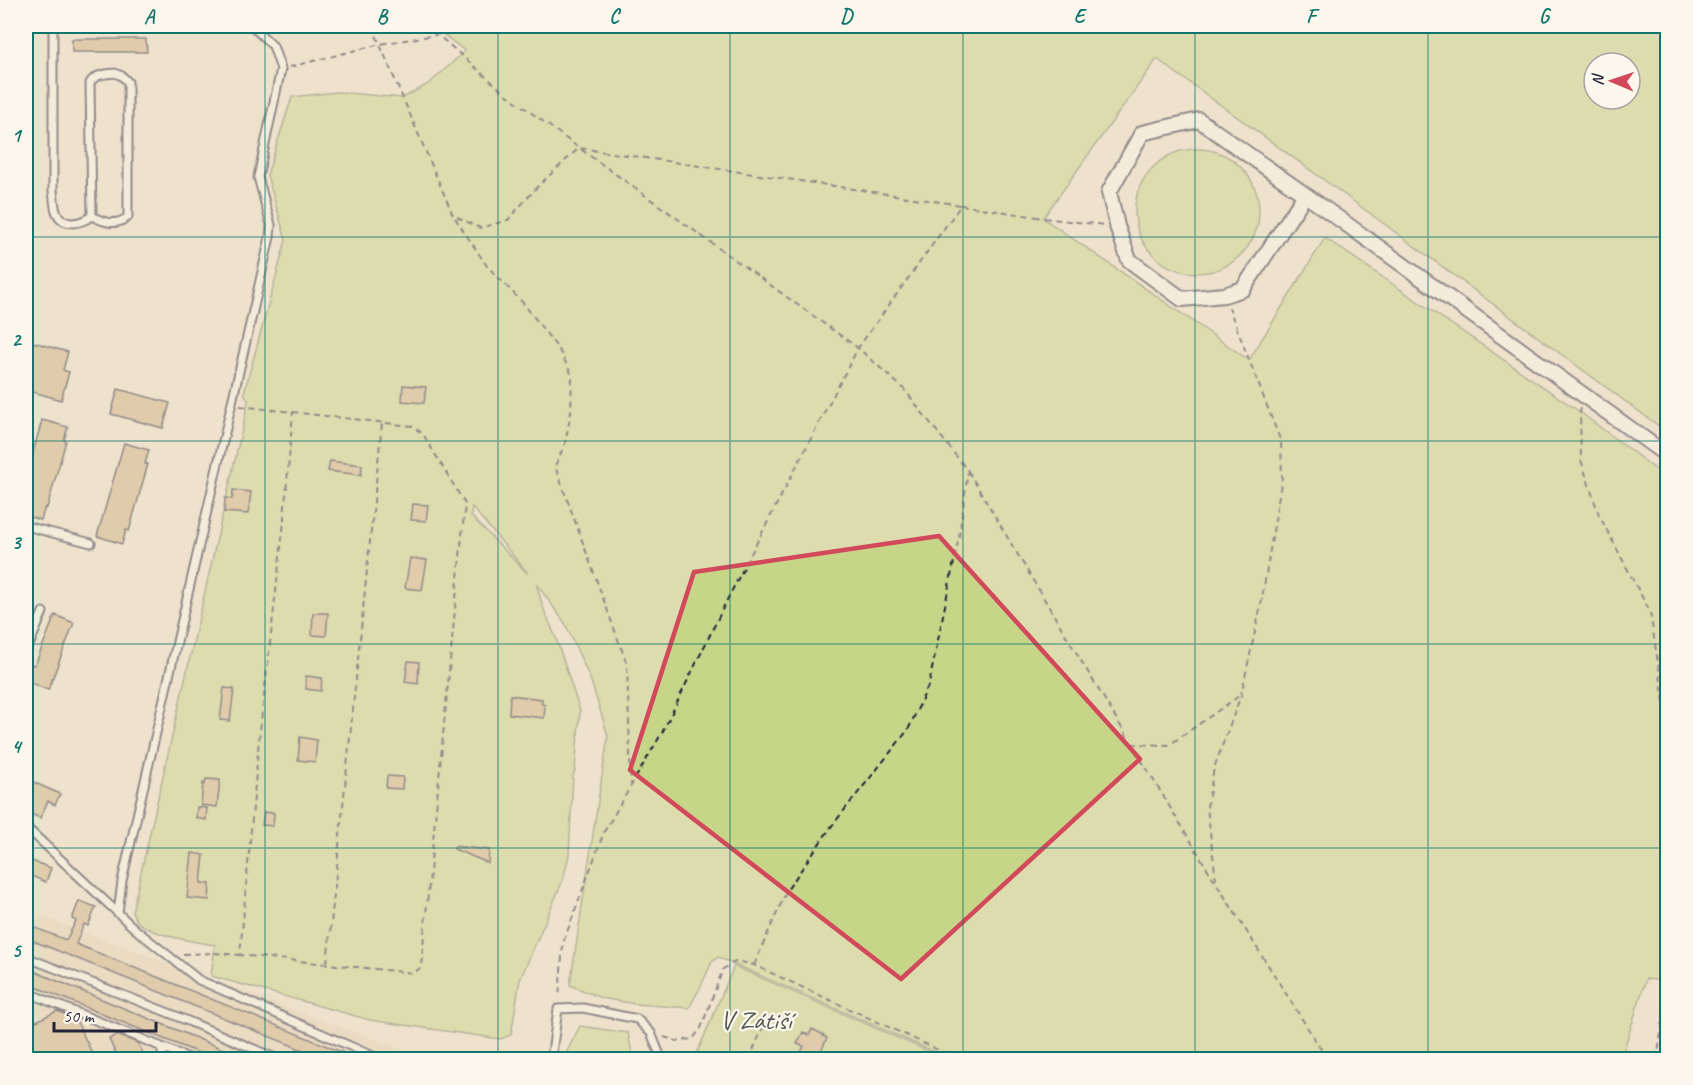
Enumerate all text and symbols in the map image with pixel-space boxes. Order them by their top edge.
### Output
text: A [144,4,156,29]
text: B [377,4,389,29]
text: C [609,4,621,29]
text: D [840,4,854,29]
text: E [1074,4,1088,29]
text: F [1306,4,1320,29]
text: G [1539,4,1552,29]
north arrow [1582,51,1642,111]
text: N [1588,72,1608,86]
text: 1 [12,123,23,148]
text: 2 [12,327,23,352]
text: 3 [12,530,23,555]
text: 4 [12,734,24,759]
text: 5 [12,938,23,963]
scale bar [54,995,156,1033]
park label: V Zátiší [720,1004,797,1037]
text: 50 m [63,1005,96,1027]

